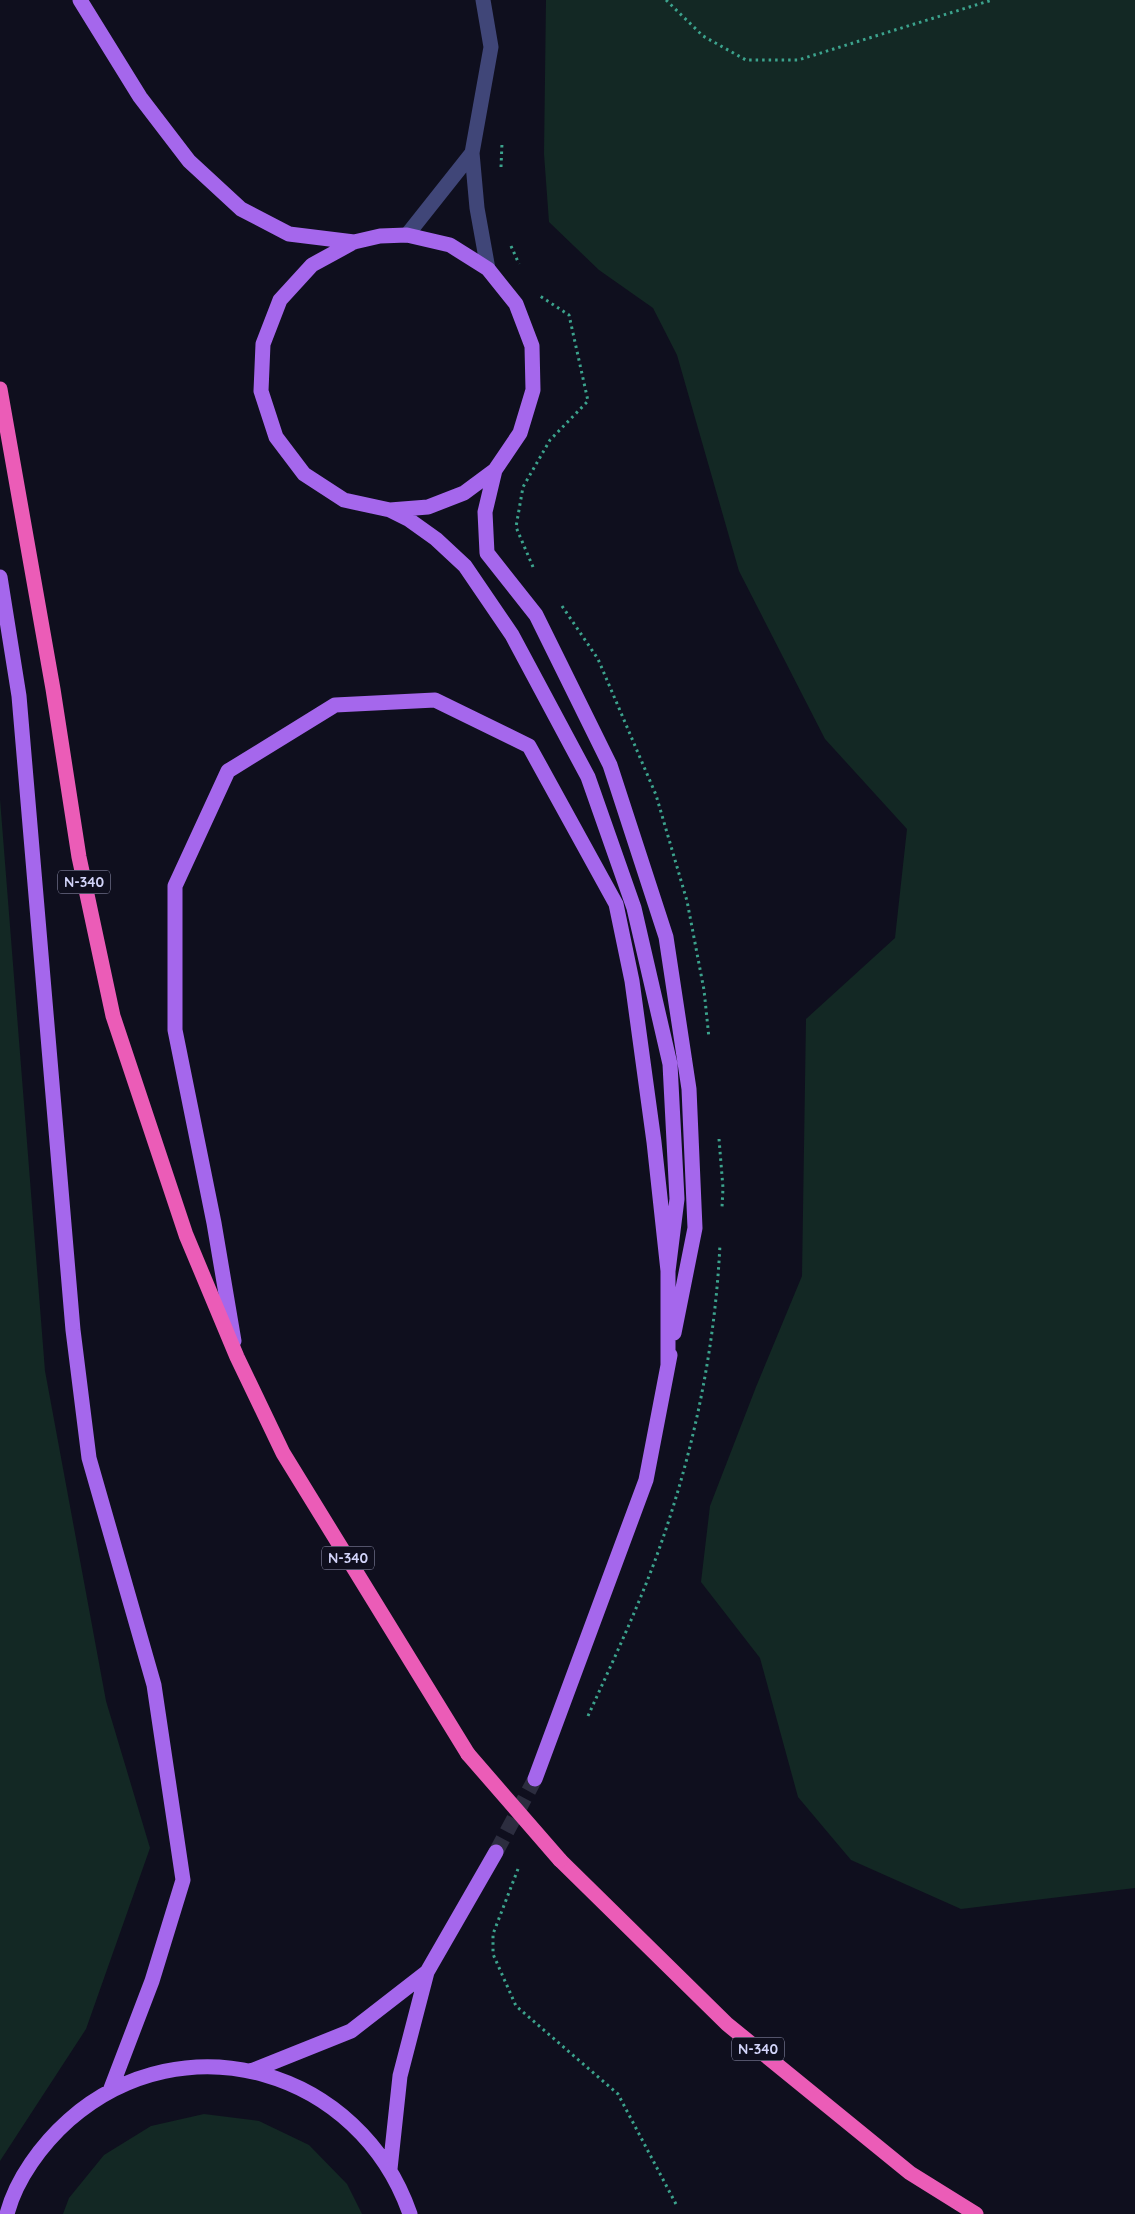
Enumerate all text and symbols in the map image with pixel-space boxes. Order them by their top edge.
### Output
road number: N-340 [58,870,110,894]
road number: N-340 [322,1546,374,1570]
road number: N-340 [732,2038,784,2060]

